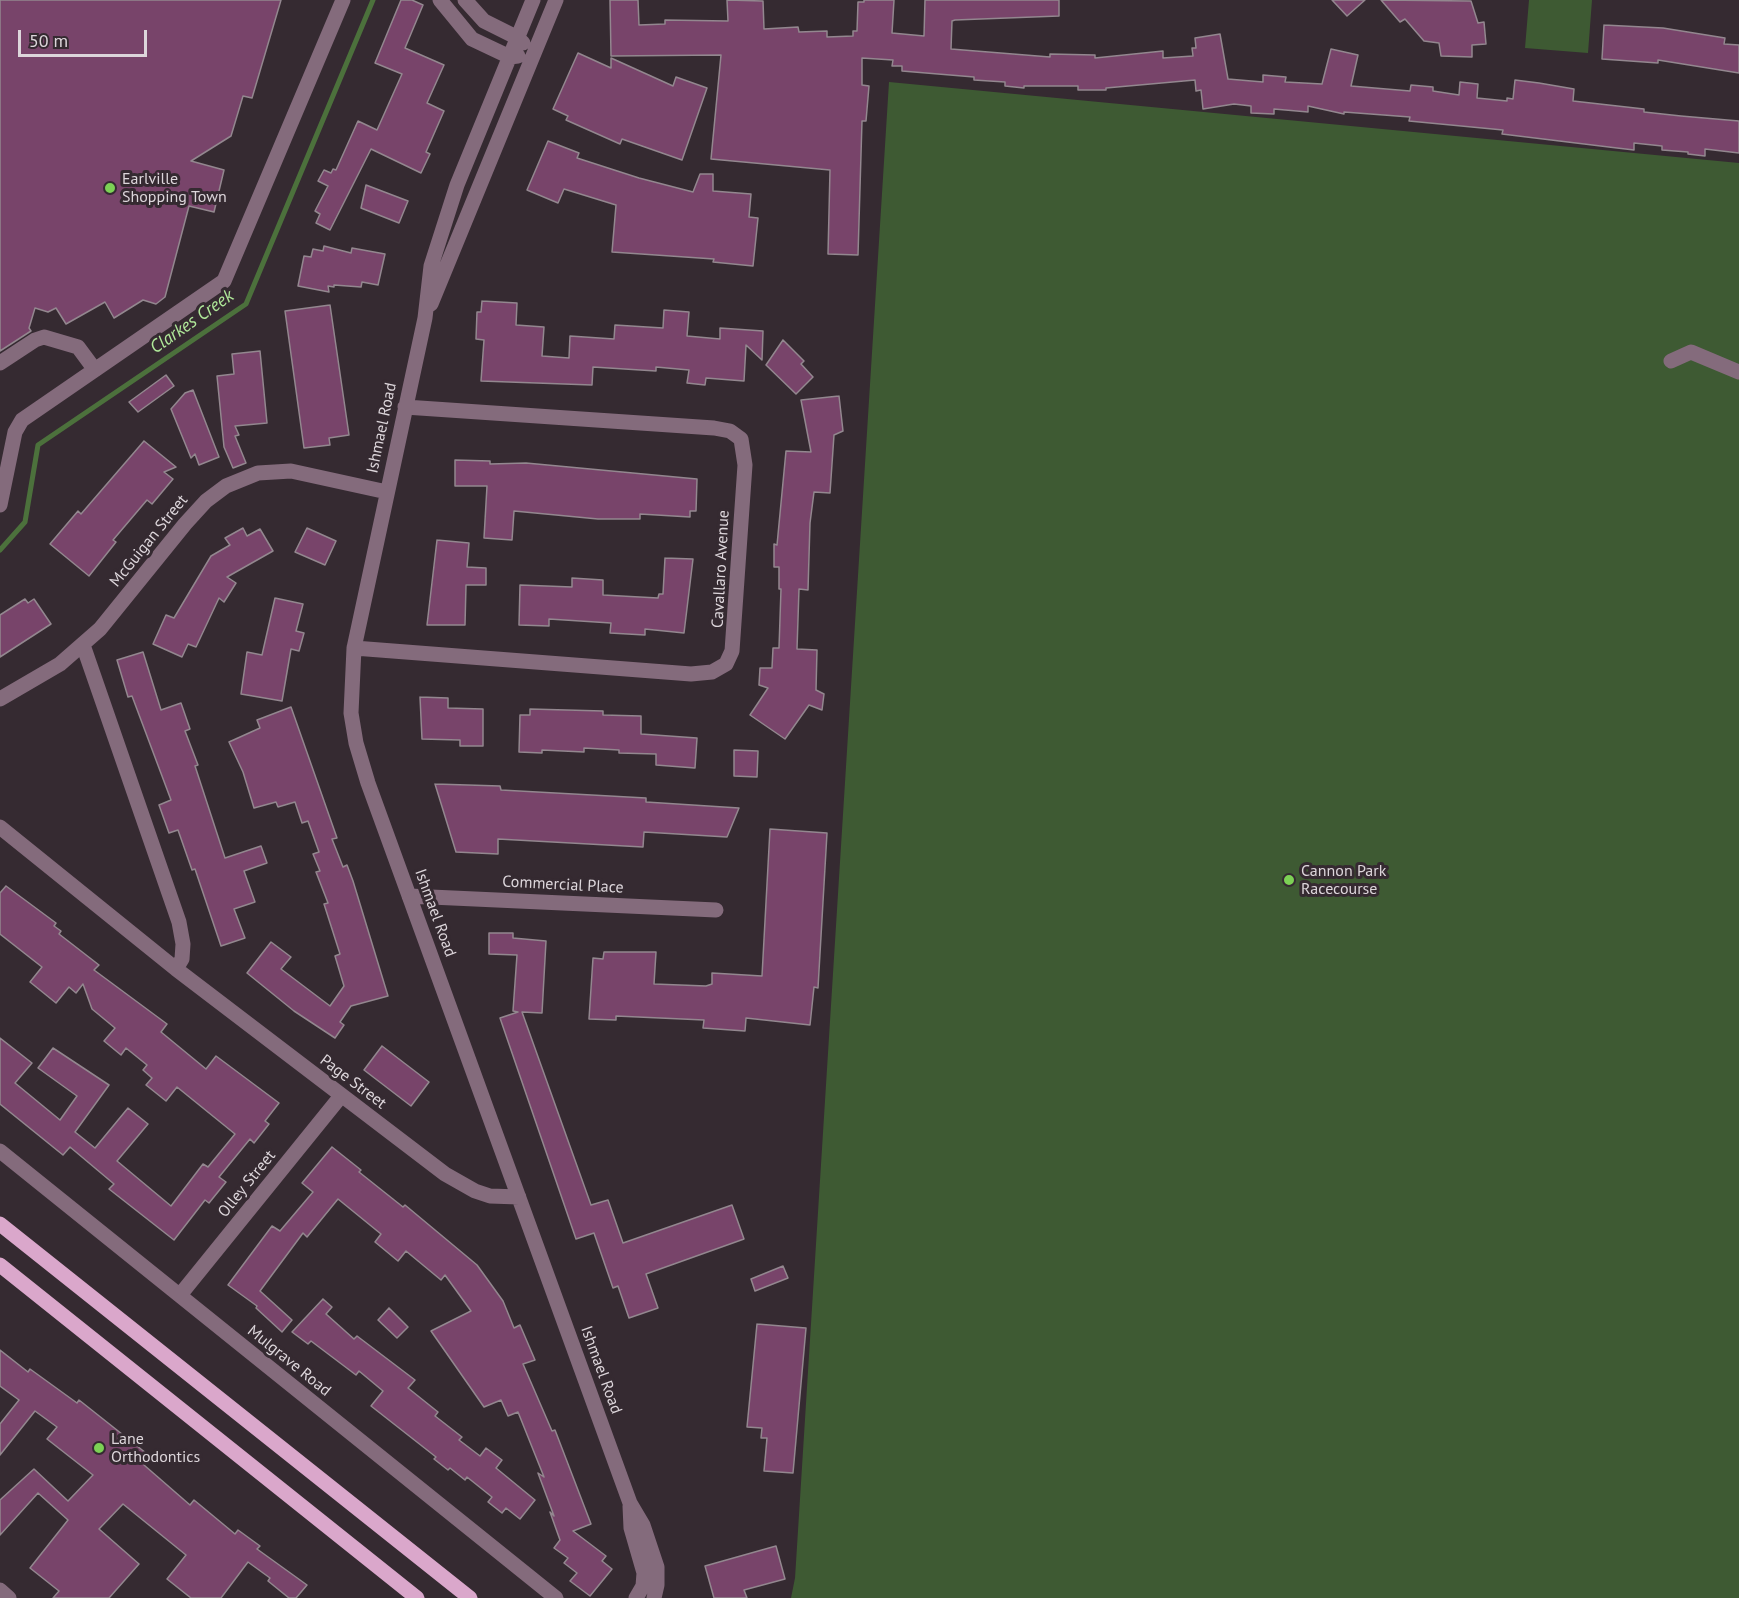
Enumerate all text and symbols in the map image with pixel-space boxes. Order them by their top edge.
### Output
scale bar [21,18,150,56]
text: 50 m [29,29,68,52]
place label: Earlville Shopping Town [122,169,227,207]
marker: Earlville Shopping Town [103,181,117,195]
water label: Clarkes Creek [146,285,238,359]
street label: Ishmael Road [363,381,401,475]
street label: McGuigan Street [106,491,192,591]
street label: Cavallaro Avenue [708,510,734,628]
place label: Cannon Park Racecourse [1301,861,1386,899]
street label: Ishmael Road [410,866,460,960]
street label: Commercial Place [502,872,624,898]
marker: Cannon Park Racecourse [1282,873,1296,887]
street label: Page Street [316,1051,390,1113]
street label: Olley Street [214,1147,280,1221]
street label: Mulgrave Road [243,1322,335,1400]
street label: Ishmael Road [576,1323,626,1417]
place label: Lane Orthodontics [111,1429,200,1467]
marker: Lane Orthodontics [92,1441,106,1455]

